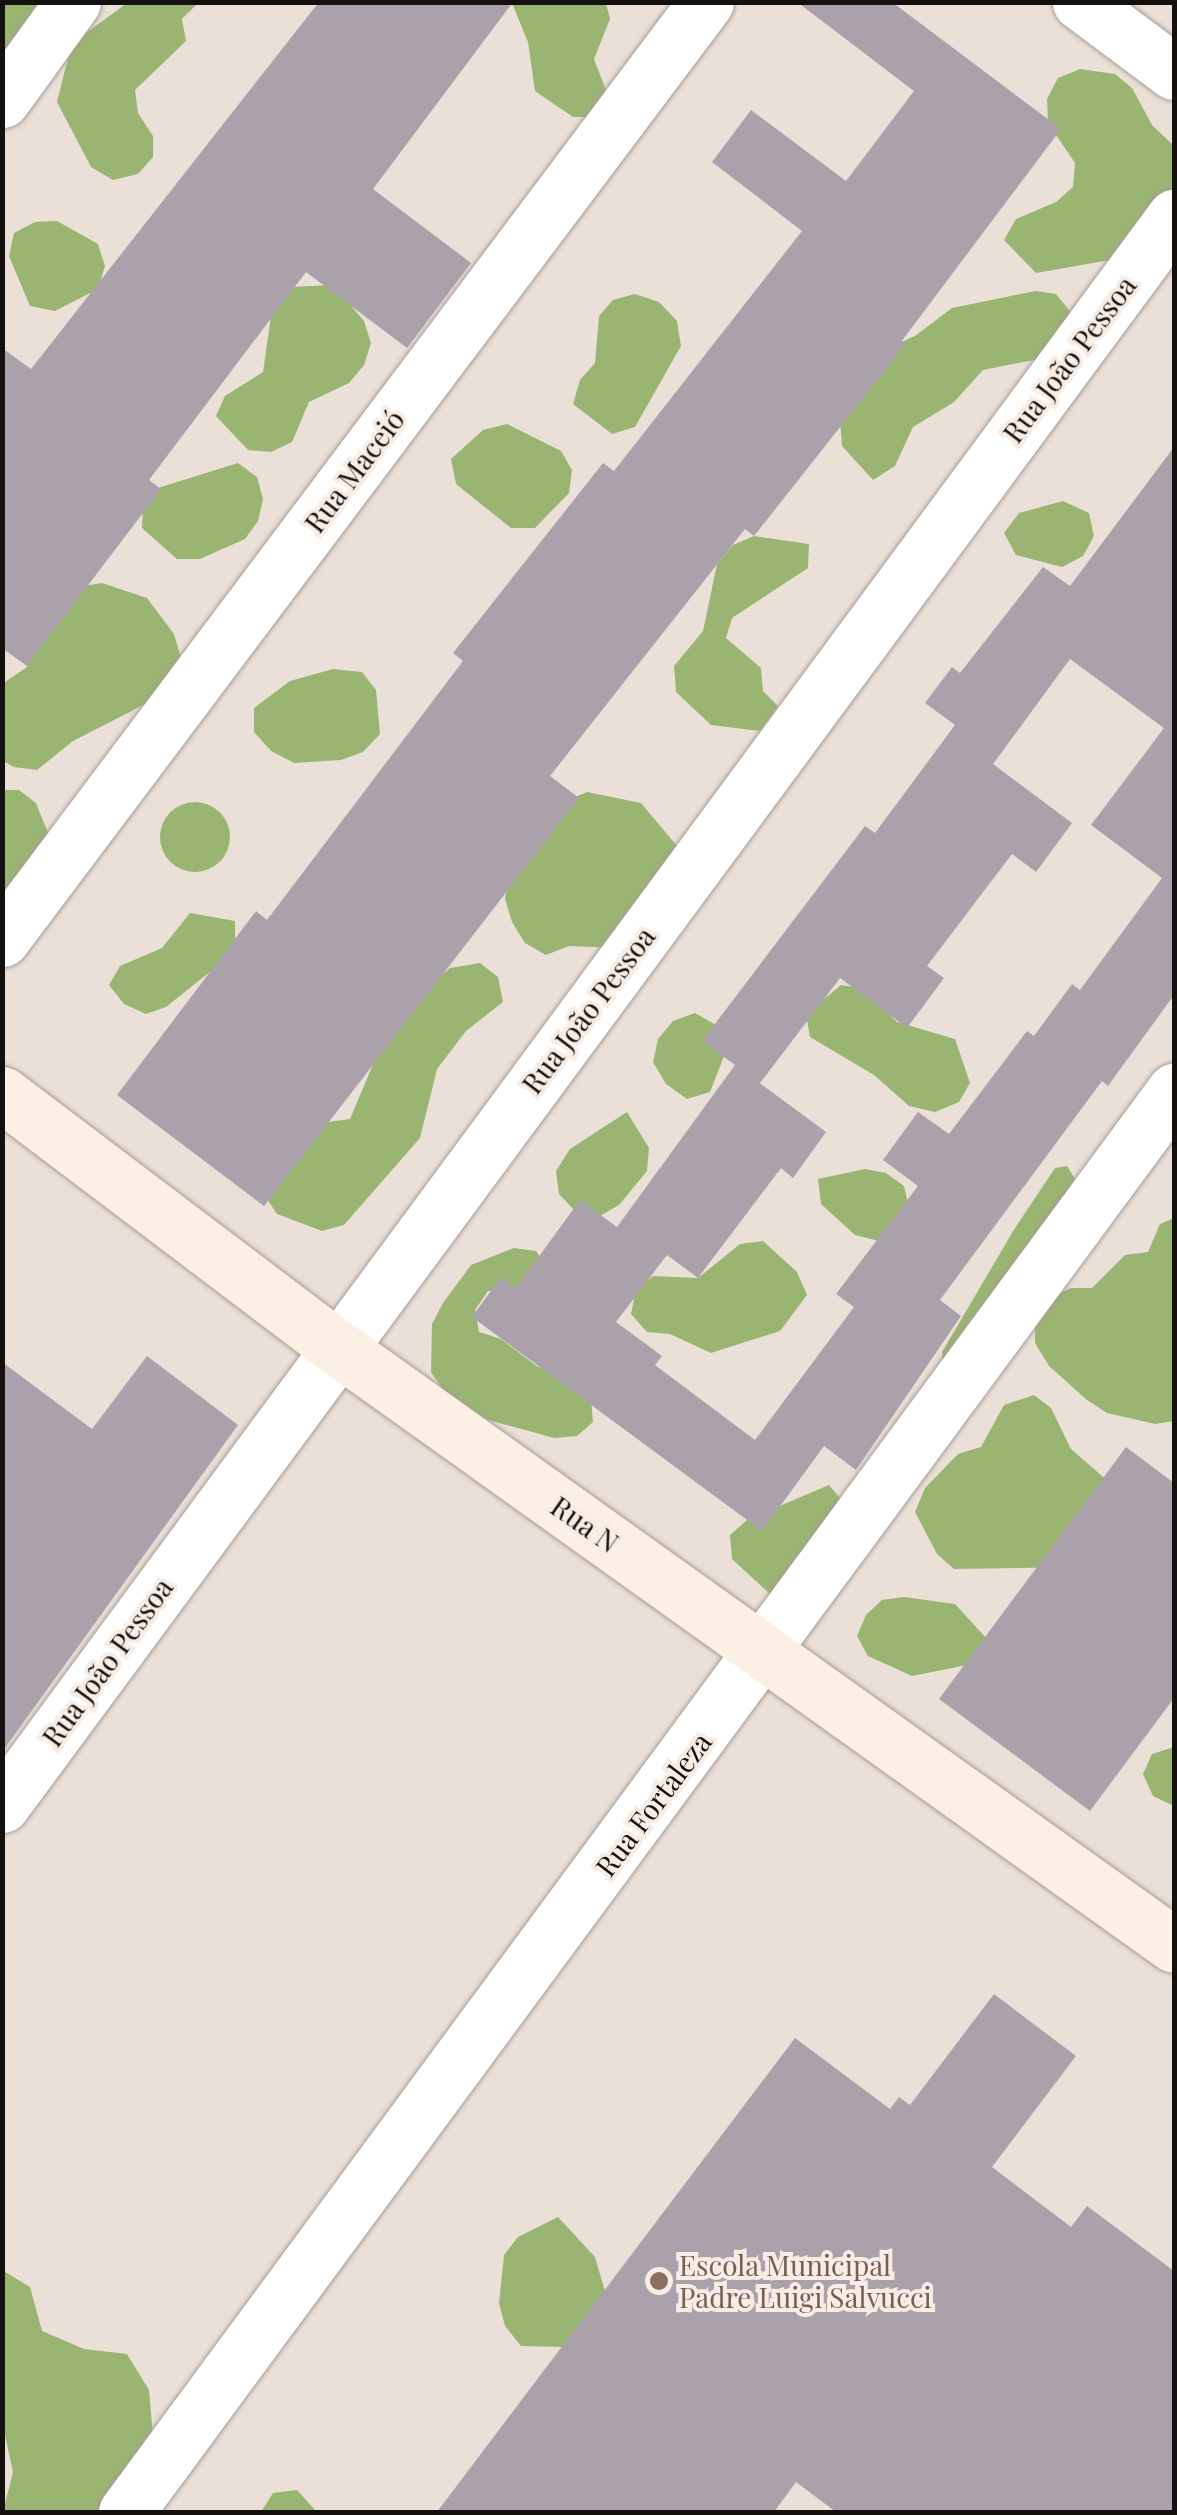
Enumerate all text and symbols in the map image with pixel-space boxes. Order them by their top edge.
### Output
street label: Rua João Pessoa [995,269,1143,449]
street label: Rua Maceió [297,403,411,539]
street label: Rua João Pessoa [514,920,662,1100]
street label: Rua N [545,1489,625,1559]
street label: Rua João Pessoa [35,1571,179,1753]
street label: Rua Fortaleza [588,1725,718,1883]
place label: Escola Municipal Padre Luigi Salvucci [679,2248,932,2314]
marker: Escola Municipal Padre Luigi Salvucci [648,2270,670,2292]

